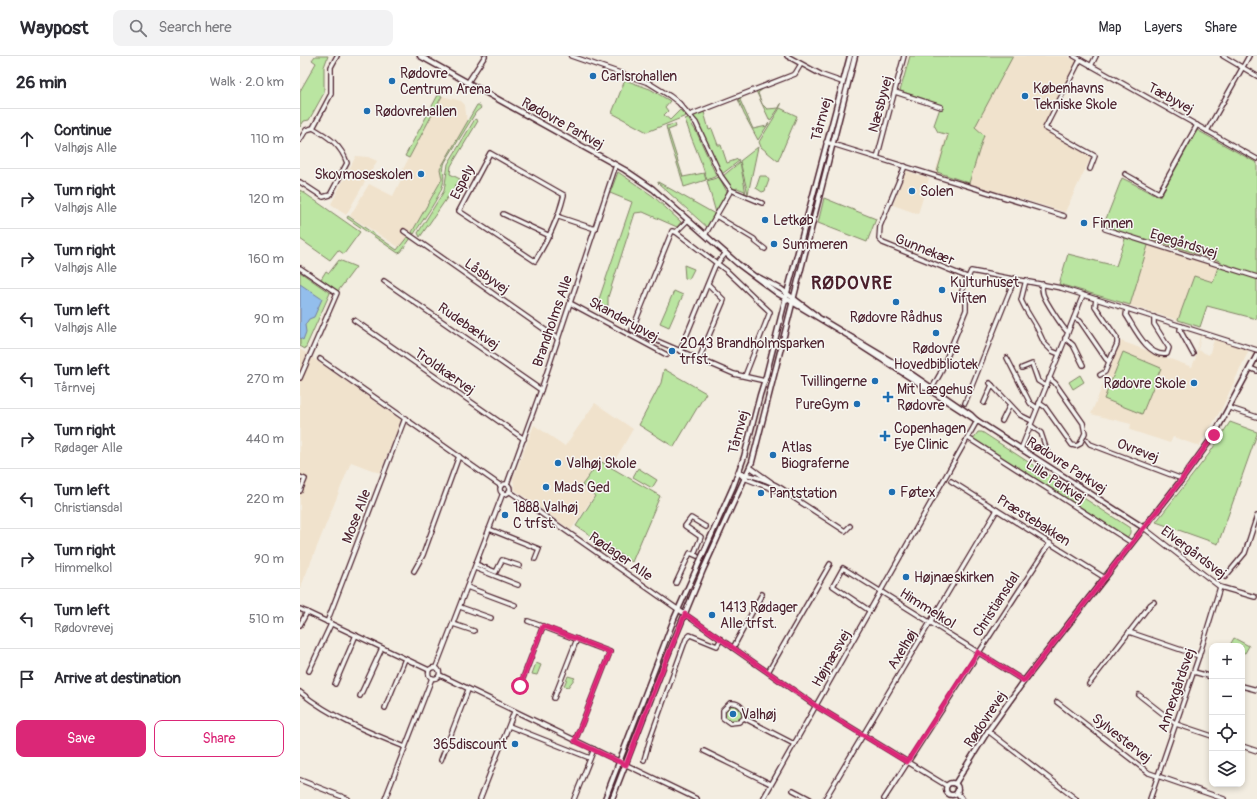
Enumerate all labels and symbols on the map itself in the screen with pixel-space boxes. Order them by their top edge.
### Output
place label: Rødovre Centrum Arena [400,65,491,98]
place label: Carlsrohallen [601,68,677,85]
marker: Carlsrohallen [588,71,598,81]
street label: Næsbyvej [865,74,896,134]
marker: Rødovre Centrum Arena [387,76,397,86]
street label: Tæbyvej [1145,79,1197,118]
place label: Københavns Tekniske Skole [1033,80,1117,113]
marker: Københavns Tekniske Skole [1020,91,1030,101]
street label: Rødovre Parkvej [519,94,607,153]
street label: Tårnvej [808,96,835,143]
place label: Rødovrehallen [375,103,457,120]
marker: Rødovrehallen [362,106,372,116]
street label: Espely [447,162,478,202]
place label: Skovmoseskolen [315,166,413,183]
marker: Skovmoseskolen [416,169,426,179]
place label: Solen [920,183,954,200]
marker: Solen [907,186,917,196]
place label: Letkøb [773,212,814,229]
marker: Letkøb [760,215,770,225]
place label: Finnen [1092,215,1133,232]
marker: Finnen [1079,218,1089,228]
street label: Egegårdsvej [1148,225,1220,262]
street label: Gunnekær [893,230,957,269]
place label: Summeren [782,236,848,253]
marker: Summeren [769,239,779,249]
street label: Låsbyvej [461,255,512,298]
district label: RØDOVRE [811,272,893,295]
street label: Brandholms Alle [529,273,576,369]
place label: Kulturhuset Viften [950,274,1019,307]
marker: Kulturhuset Viften [937,285,947,295]
street label: Skanderupvej [586,293,662,346]
marker: Rødovre Rådhus [891,297,901,307]
street label: Rudebækvej [435,299,503,354]
place label: Rødovre Rådhus [850,309,943,326]
marker: Rødovre Hovedbibliotek [931,328,941,338]
place label: 2043 Brandholmsparken trfst. [679,335,825,368]
place label: Rødovre Hovedbibliotek [894,340,978,373]
street label: Troldkærvej [411,344,478,398]
marker: 2043 Brandholmsparken trfst. [667,346,677,356]
place label: Tvillingerne [800,373,867,390]
place label: Rødovre Skole [1104,375,1186,392]
marker: Tvillingerne [870,376,880,386]
marker: Rødovre Skole [1189,378,1199,388]
place label: Mit Lægehus Rødovre [897,381,973,414]
marker: Mit Lægehus Rødovre [882,391,894,403]
place label: PureGym [795,396,849,413]
marker: PureGym [852,399,862,409]
street label: Tårnvej [725,409,752,456]
place label: Copenhagen Eye Clinic [894,420,966,453]
route end [1205,426,1223,444]
marker: Copenhagen Eye Clinic [879,430,891,442]
street label: Rødovre Parkvej [1024,433,1110,497]
street label: Ovrevej [1115,435,1161,466]
place label: Atlas Biograferne [781,439,849,472]
marker: Atlas Biograferne [768,450,778,460]
place label: Valhøj Skole [566,455,636,472]
street label: Lille Parkvej [1023,456,1089,507]
marker: Valhøj Skole [553,458,563,468]
place label: Mads Ged [554,479,610,496]
marker: Mads Ged [541,482,551,492]
place label: Føtex [900,484,936,501]
place label: Pantstation [769,485,837,502]
street label: Mose Alle [338,487,375,546]
marker: Føtex [887,487,897,497]
marker: Pantstation [756,488,766,498]
street label: Præstebakken [994,491,1074,550]
place label: 1888 Valhøj C trfst. [513,499,578,532]
marker: 1888 Valhøj C trfst. [500,510,510,520]
street label: Elvergårdsvej [1158,522,1230,582]
street label: Rødager Alle [586,528,656,585]
place label: Højnæskirken [914,569,994,586]
street label: Christiansdal [969,569,1024,640]
marker: Højnæskirken [901,572,911,582]
street label: Himmelkol [897,585,959,632]
place label: 1413 Rødager Alle trfst. [720,599,798,632]
marker: 1413 Rødager Alle trfst. [707,610,717,620]
street label: Axelhøj [884,626,921,672]
street label: Højnæsvej [808,627,855,690]
street label: Annexgårdsvej [1154,646,1199,734]
route start [511,677,529,695]
street label: Rødovrevej [960,688,1010,751]
place label: Valhøj [741,706,777,723]
marker: Valhøj [728,709,738,719]
street label: Sylvestervej [1089,710,1155,767]
place label: 365discount [433,736,507,753]
marker: 365discount [510,739,520,749]

